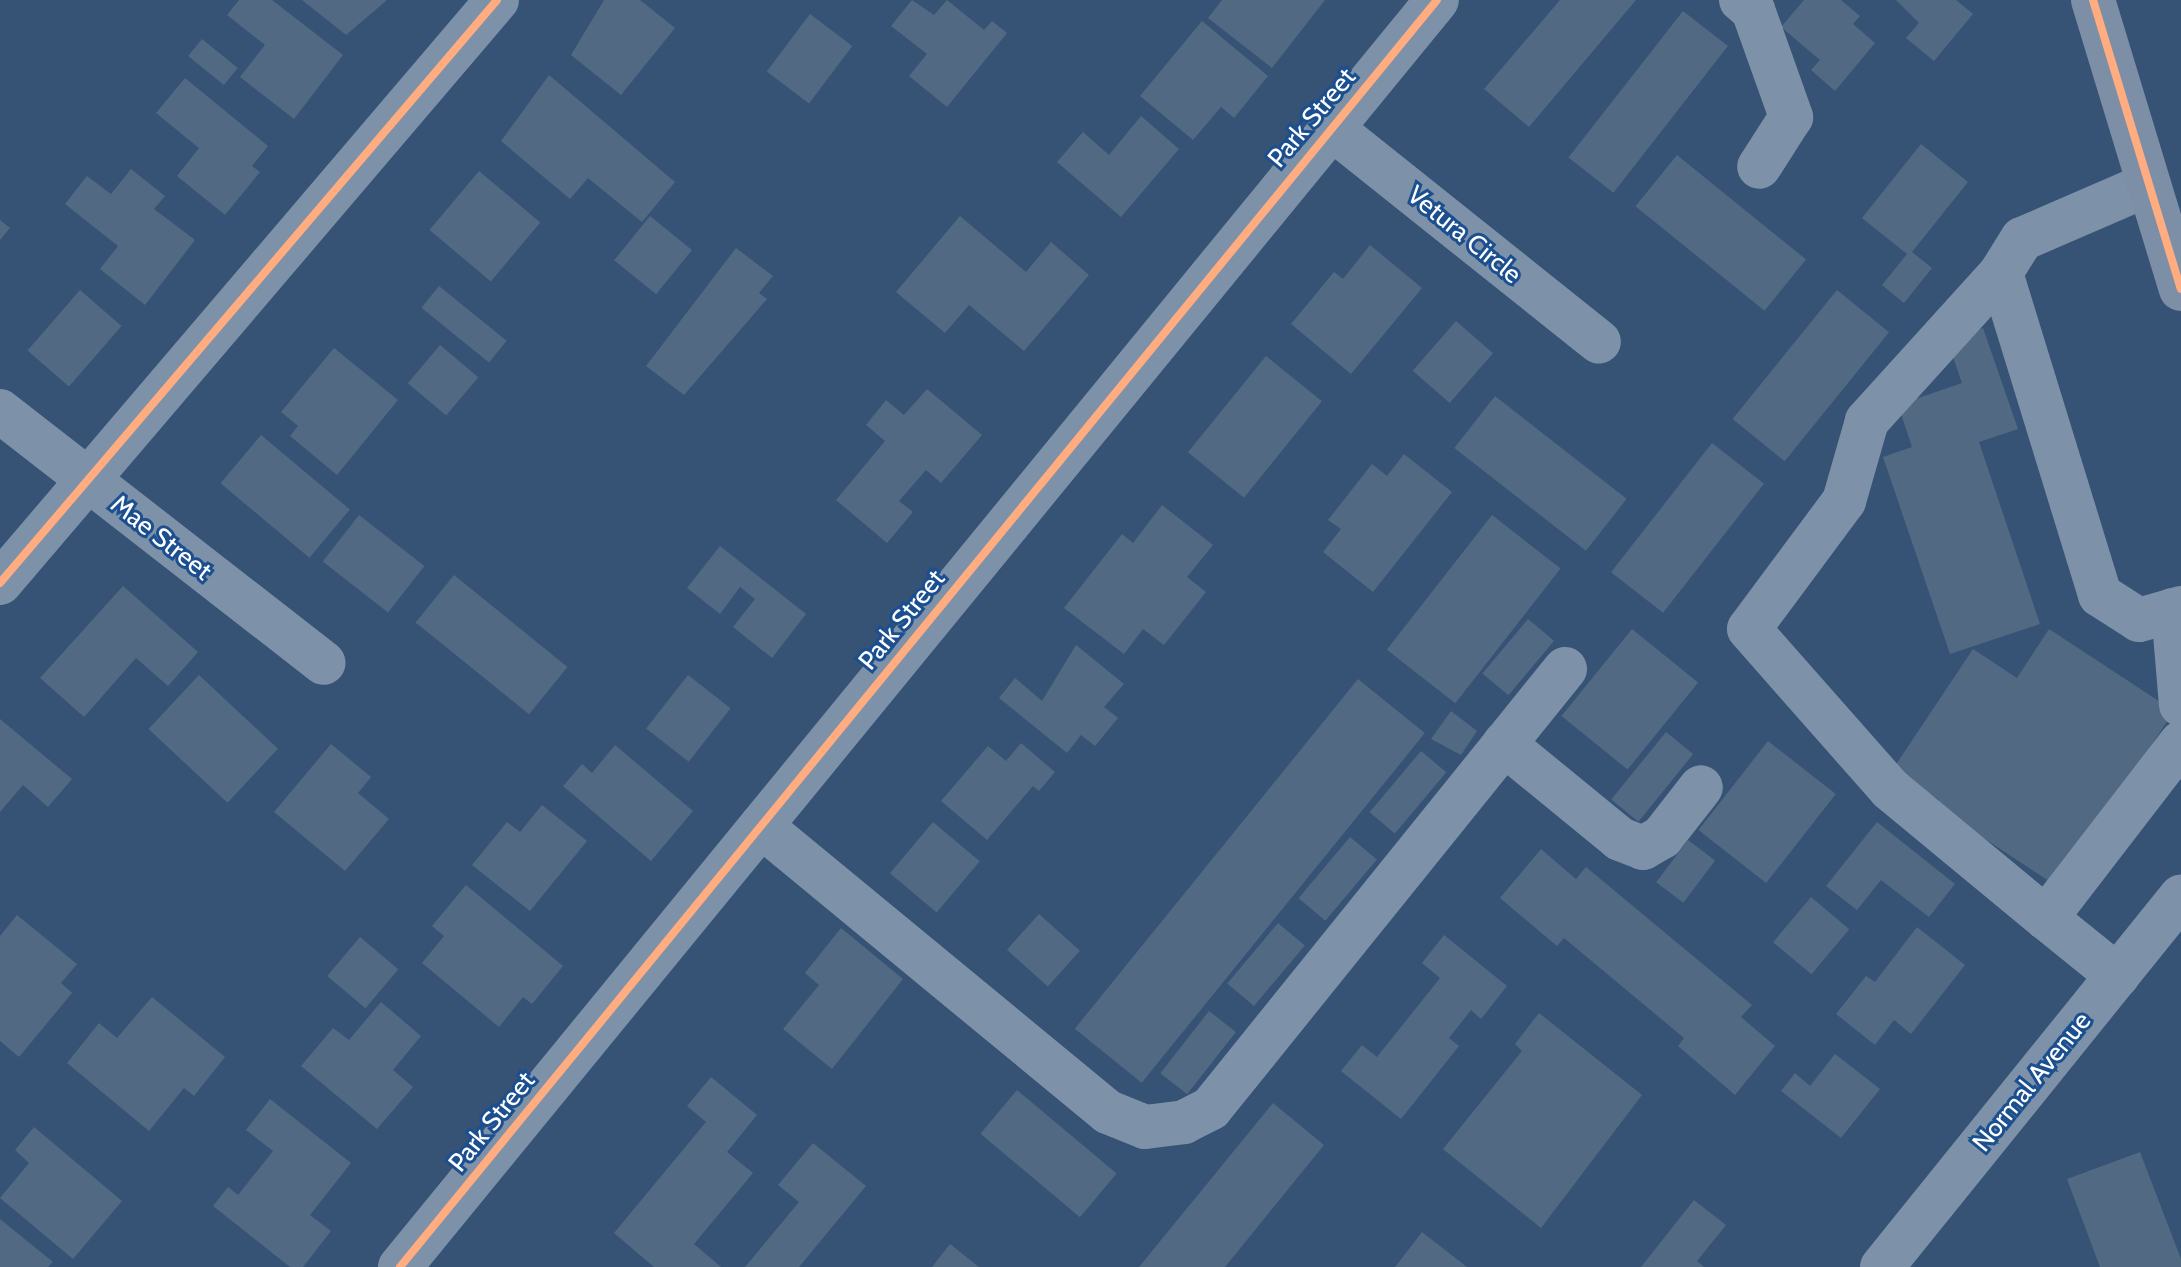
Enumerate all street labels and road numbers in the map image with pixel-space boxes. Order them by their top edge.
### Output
street label: Park Street [1262,62,1362,174]
street label: Vetura Circle [1401,180,1527,290]
street label: Mae Street [104,489,218,587]
street label: Park Street [852,564,952,676]
street label: Normal Avenue [1966,1006,2098,1158]
street label: Park Street [442,1066,542,1178]

